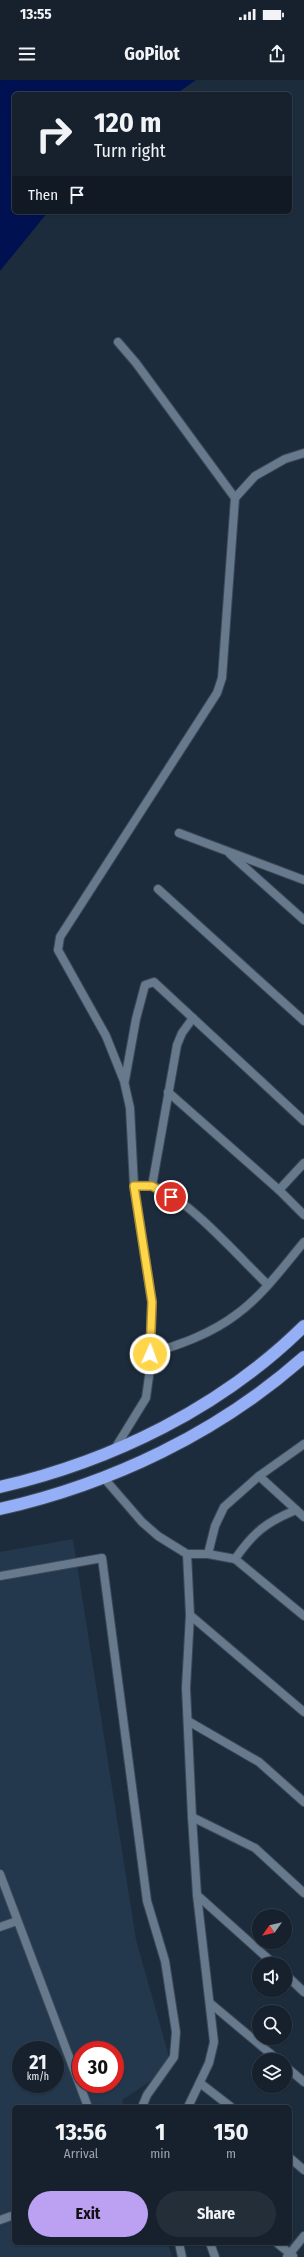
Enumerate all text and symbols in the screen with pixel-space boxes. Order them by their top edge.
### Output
text: 13:55 [20,5,52,23]
icon: menu [16,43,38,65]
text: GoPilot [124,43,180,65]
icon: share [266,43,288,65]
text: 120 m [94,106,161,139]
icon: right [28,108,80,160]
text: Turn right [94,140,166,162]
icon: arrive [66,184,88,206]
text: Then [28,186,58,204]
pin [154,1180,188,1214]
icon: arrive [160,1186,182,1208]
position arrow [129,1333,171,1375]
north arrow [252,1909,292,1949]
map controls [252,1909,292,2093]
button: sound [252,1957,292,1997]
button: search [252,2005,292,2045]
speed limit sign: 30 [72,2041,124,2093]
text: 21 [29,2050,47,2074]
button: layers [252,2053,292,2093]
text: km/h [27,2071,49,2083]
text: 13:56 [55,2118,107,2146]
text: 1 [155,2118,165,2146]
text: 150 [214,2118,249,2146]
text: Arrival [64,2146,98,2161]
text: min [150,2146,170,2161]
text: m [226,2146,236,2161]
button: Exit [28,2191,148,2237]
button: Share [156,2191,276,2237]

